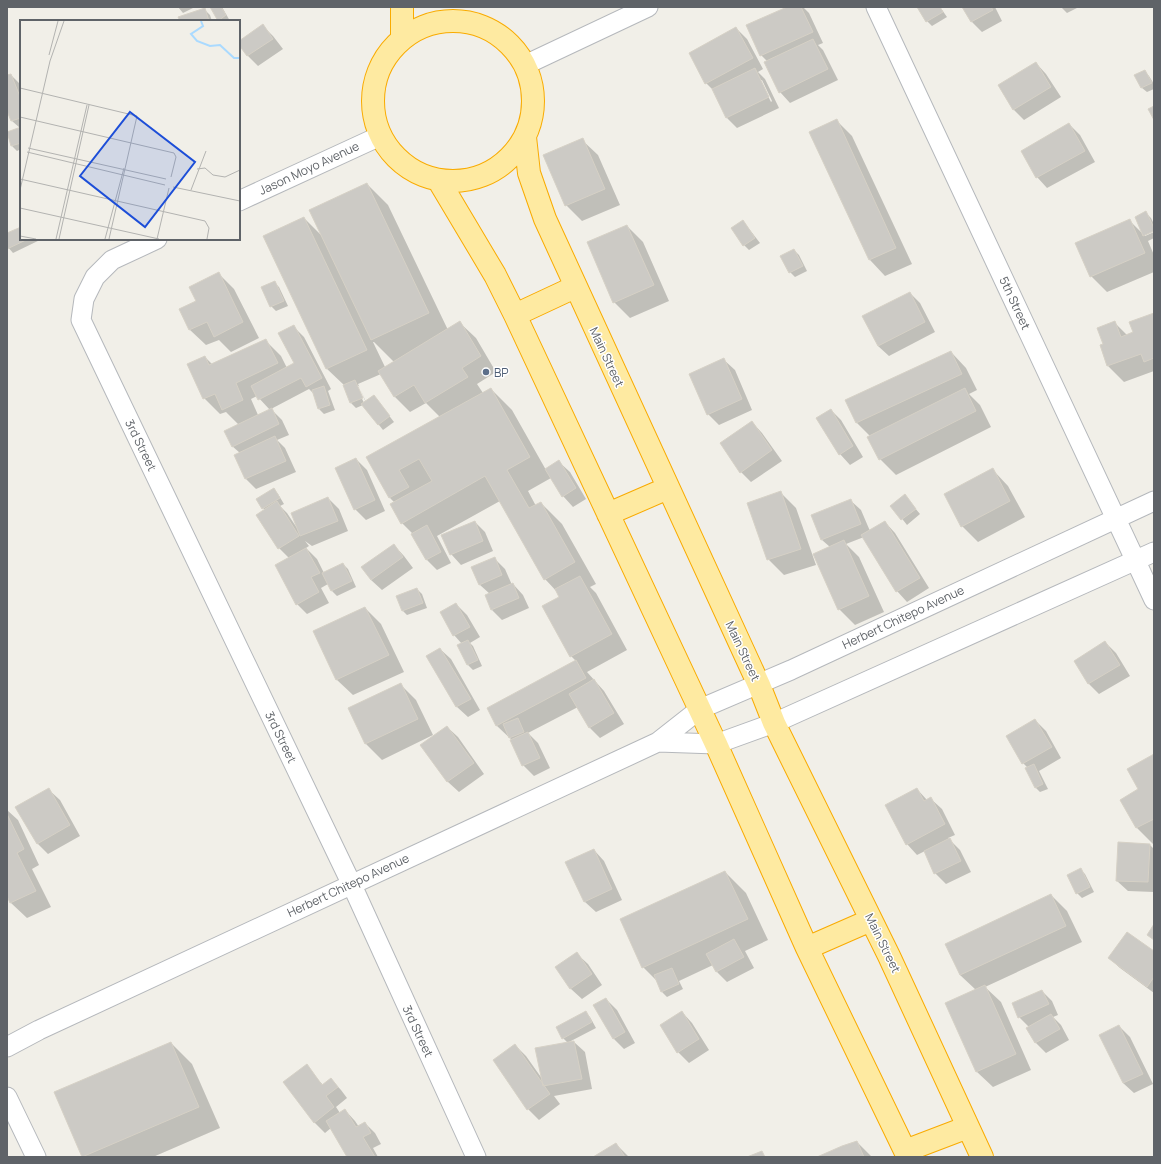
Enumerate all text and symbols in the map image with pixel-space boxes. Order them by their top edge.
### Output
inset map [20,20,240,240]
street label: Jason Moyo Avenue [256,137,362,199]
street label: 5th Street [995,274,1035,332]
street label: Main Street [586,324,628,390]
place label: BP [494,364,509,381]
marker: BP [481,367,491,377]
street label: 3rd Street [121,416,161,474]
street label: Herbert Chitepo Avenue [839,581,967,653]
street label: Main Street [722,618,764,684]
street label: 3rd Street [261,708,301,766]
street label: Herbert Chitepo Avenue [284,849,412,921]
street label: Main Street [861,910,905,976]
street label: 3rd Street [399,1002,438,1060]

